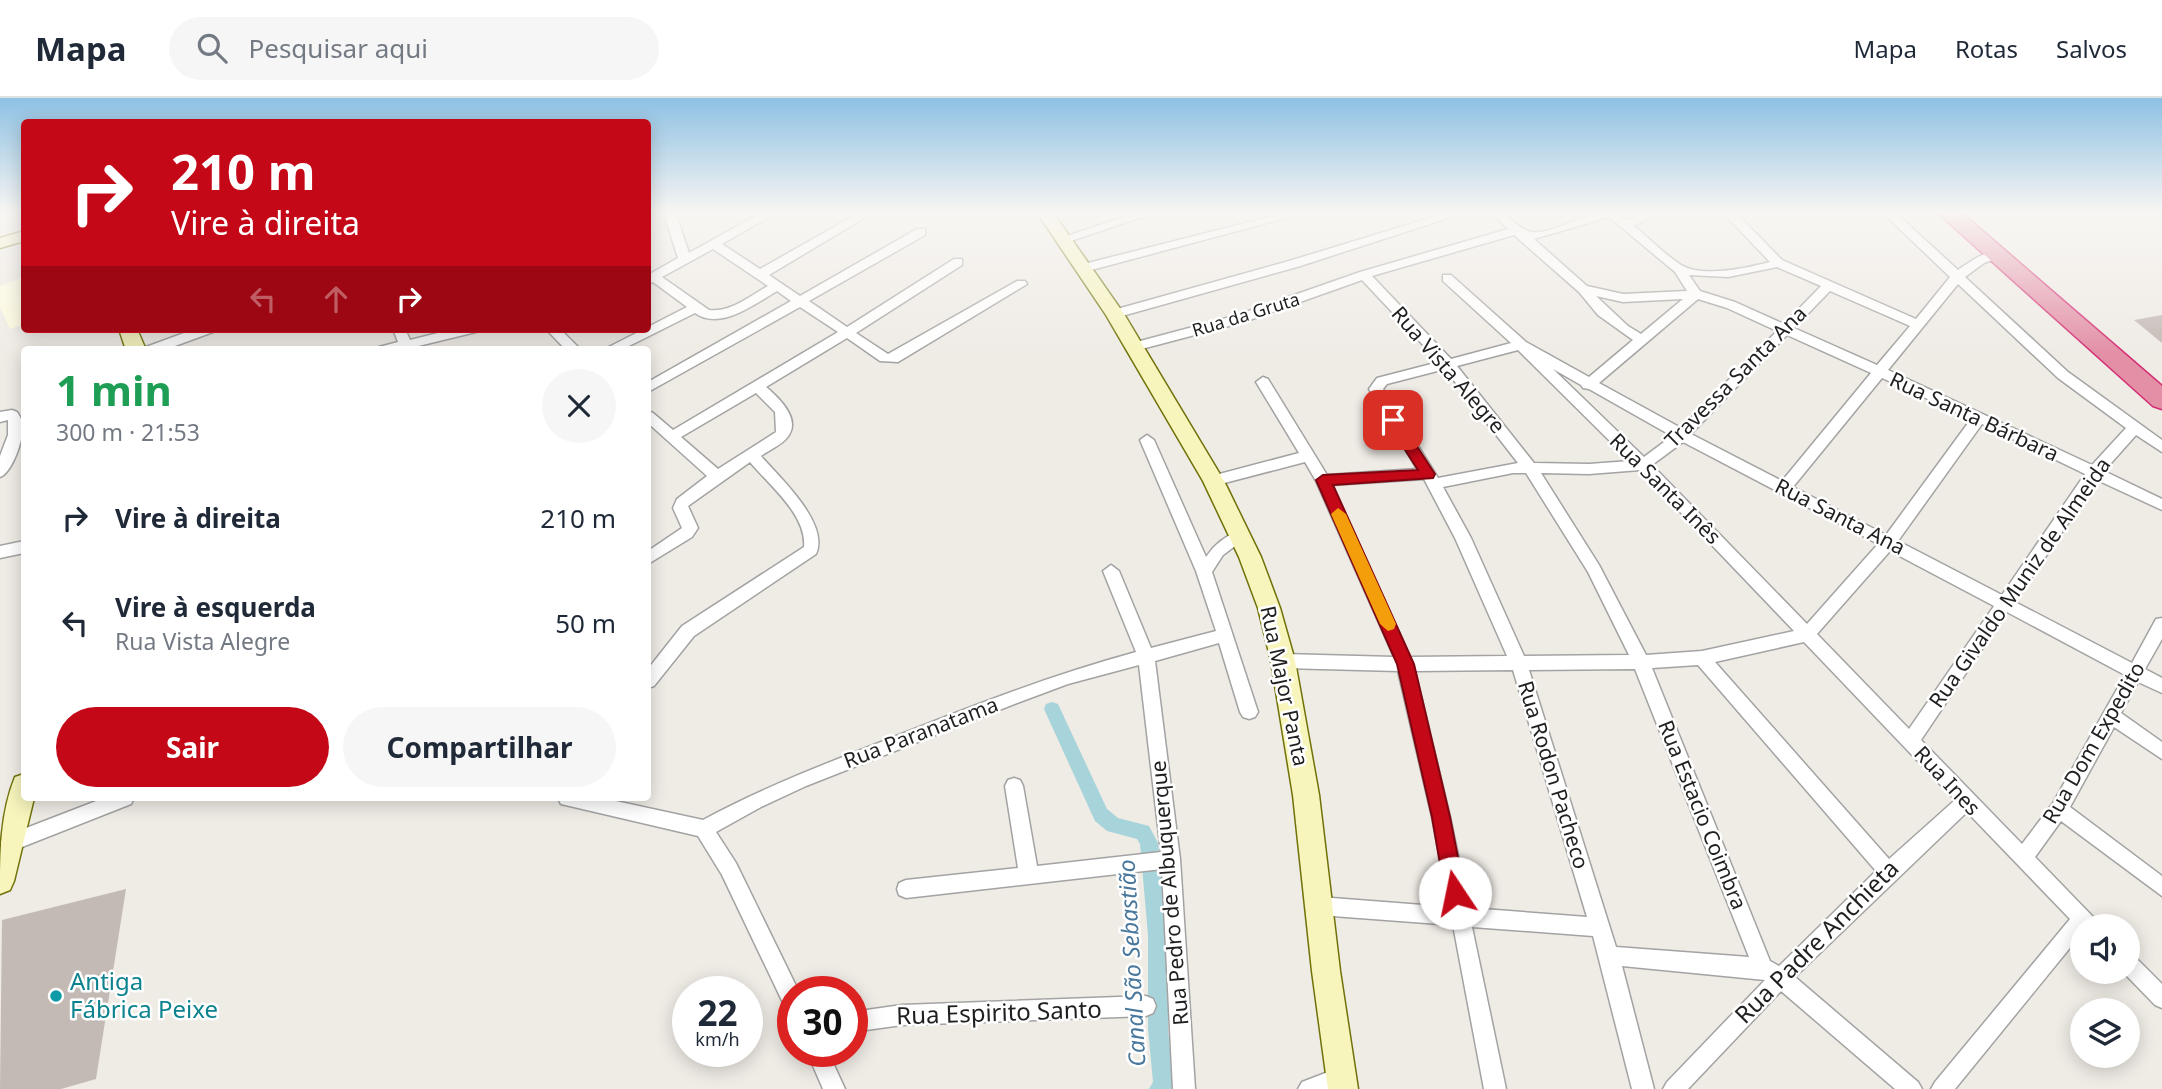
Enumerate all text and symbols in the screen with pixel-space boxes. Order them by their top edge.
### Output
search box [169,17,659,80]
text: Mapa [35,26,127,71]
icon: search [193,29,231,67]
text: Pesquisar aqui [249,30,428,66]
text: Mapa [1853,32,1917,65]
text: Rotas [1955,32,2018,65]
text: Salvos [2056,32,2127,65]
text: 210 m [171,138,316,204]
icon: right [56,147,147,238]
text: Vire à direita [171,201,360,244]
icon: left [244,280,282,318]
icon: ahead [317,280,355,318]
icon: right [390,280,428,318]
street label: Rua da Gruta [1189,286,1302,342]
street label: Travessa Santa Ana [1658,299,1812,453]
street label: Rua Vista Alegre [1386,300,1512,439]
text: 1 min [56,361,172,418]
street label: Rua Santa Bárbara [1885,365,2063,468]
button: close [542,369,616,443]
pin [1363,390,1423,450]
icon: arrive [1374,401,1412,439]
text: 300 m · 21:53 [56,416,200,448]
street label: Rua Santa Inês [1604,427,1727,550]
street label: Rua Givaldo Muniz de Almeida [1922,452,2116,713]
street label: Rua Santa Ana [1771,471,1910,561]
icon: right [56,499,94,537]
text: Vire à direita [115,500,281,536]
text: 210 m [540,500,616,536]
text: Vire à esquerda [115,589,316,625]
street label: Rua Major Panta [1254,603,1316,769]
icon: left [56,604,94,642]
text: 50 m [555,605,616,641]
text: Rua Vista Alegre [115,625,290,657]
street label: Rua Dom Expedito [2035,656,2151,829]
street label: Rua Rodon Pacheco [1512,677,1596,872]
street label: Rua Paranatama [839,690,1002,774]
button: Sair [56,707,329,787]
button: Compartilhar [343,707,616,787]
street label: Rua Estacio Coimbra [1652,716,1754,914]
street label: Rua Ines [1908,740,1987,821]
street label: Rua Pedro de Albuquerque [1143,759,1195,1027]
street label: Rua Padre Anchieta [1727,852,1905,1030]
position arrow [1418,856,1492,930]
water label: Canal São Sebastião [1110,859,1152,1067]
map controls [2070,914,2140,1068]
button: sound [2070,914,2140,984]
place label: Antiga Fábrica Peixe [70,964,218,1025]
speed limit sign: 30 [777,976,868,1067]
marker: Antiga Fábrica Peixe [48,988,64,1004]
text: 22 [697,989,738,1036]
street label: Rua Espirito Santo [896,991,1102,1032]
button: layers [2070,998,2140,1068]
text: km/h [695,1027,740,1051]

